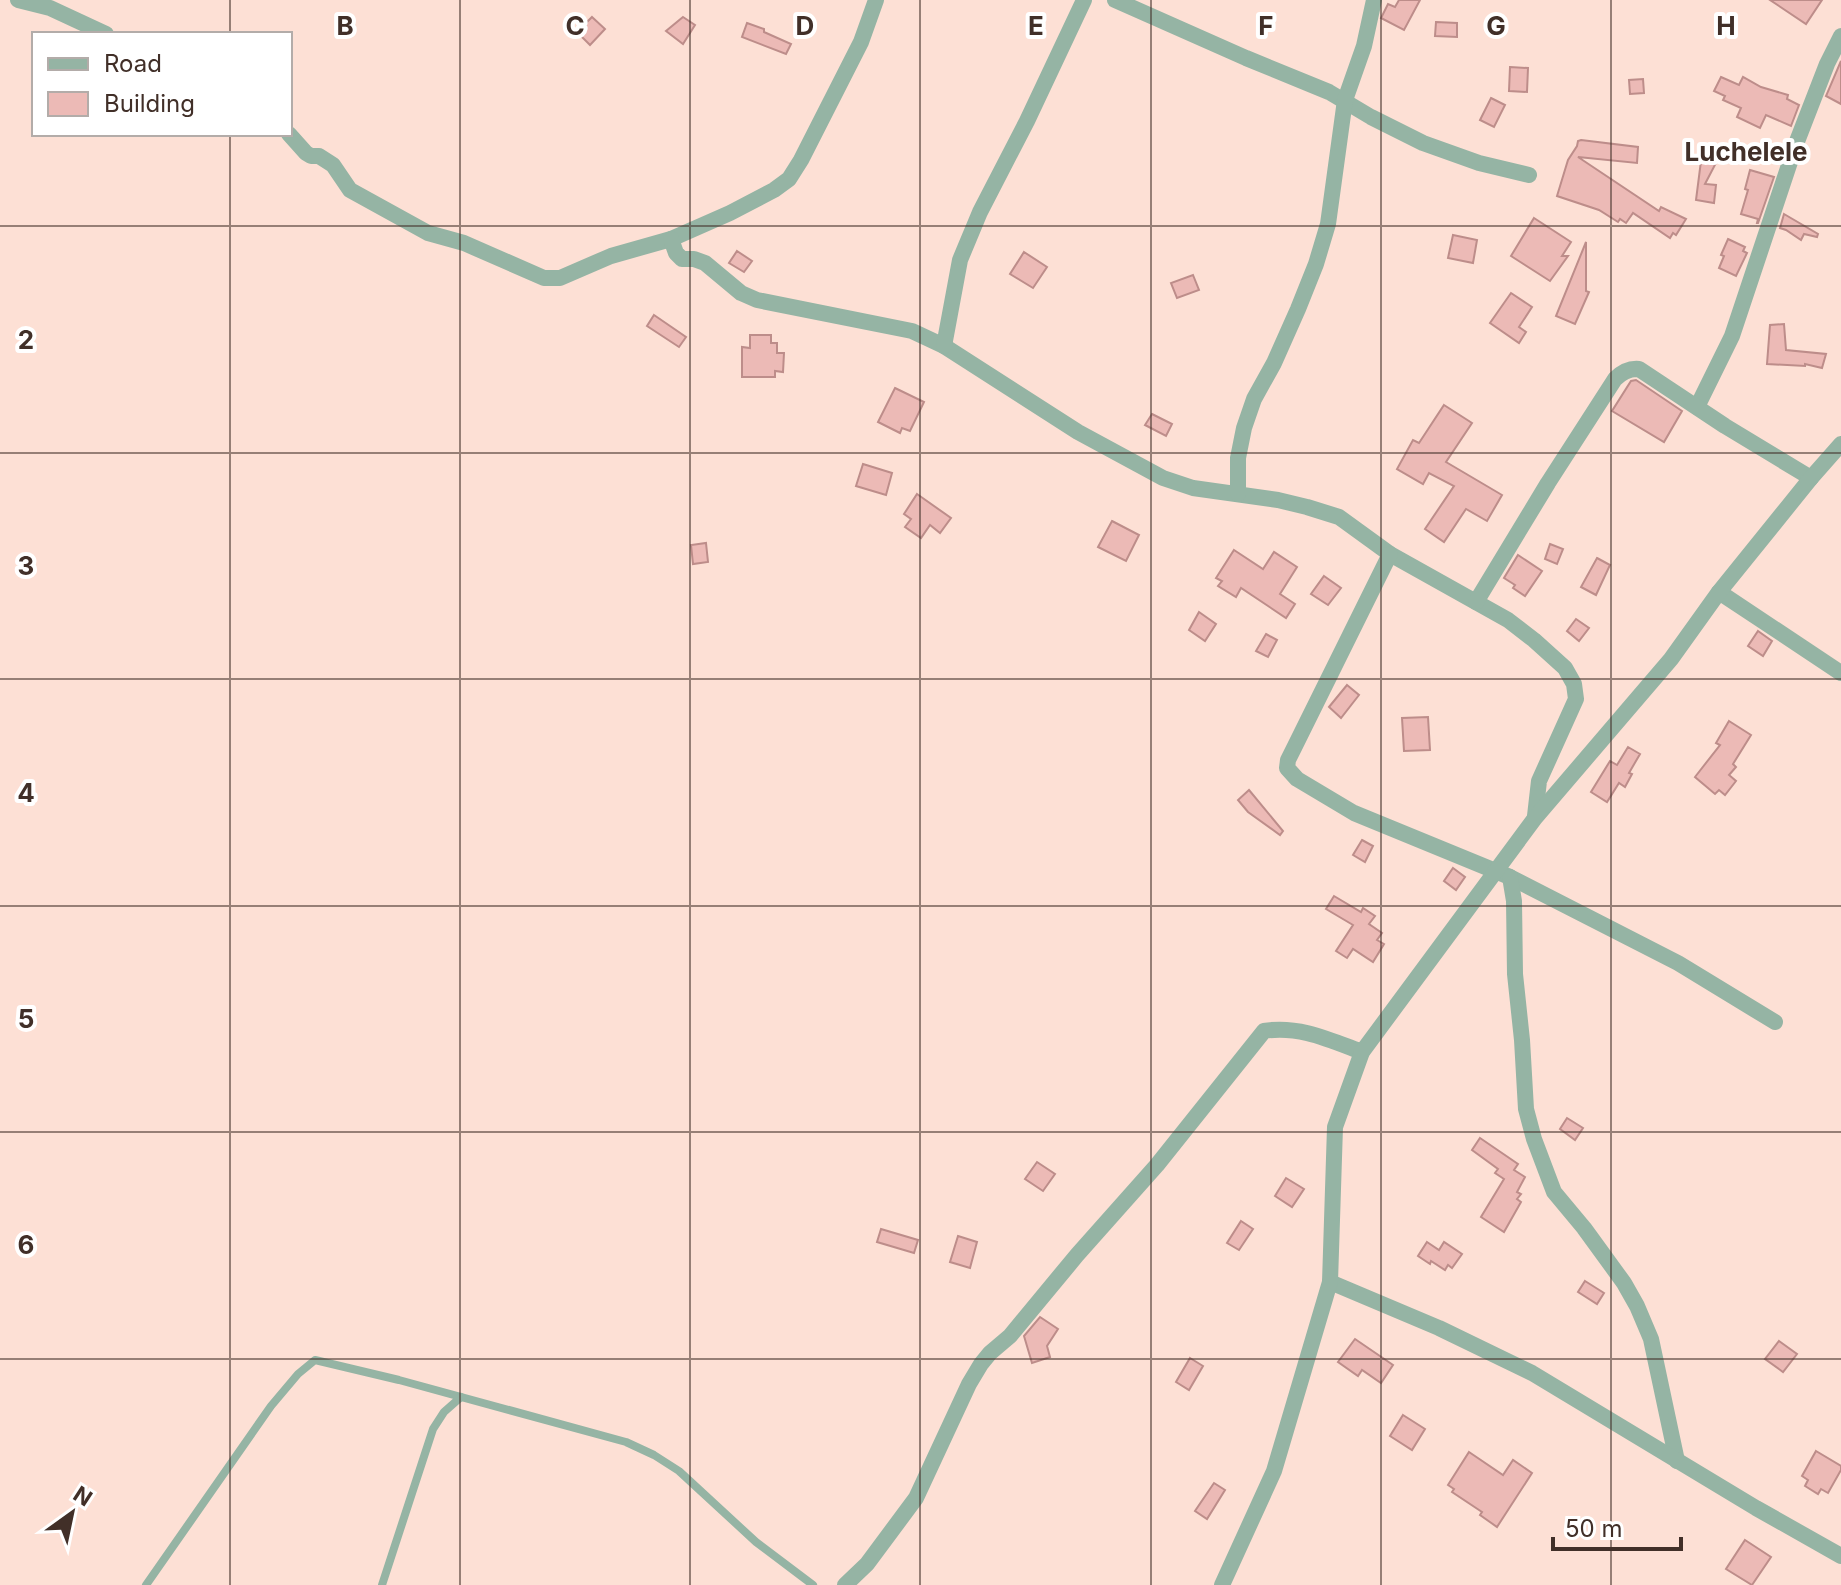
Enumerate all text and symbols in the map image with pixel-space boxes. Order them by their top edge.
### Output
text: B [336,10,354,41]
text: C [565,10,585,41]
text: D [796,10,814,41]
text: E [1028,10,1044,41]
text: F [1258,10,1274,41]
text: G [1486,10,1506,41]
text: H [1716,10,1736,41]
legend [32,32,292,136]
text: Road [104,49,162,78]
text: Building [104,89,195,118]
district label: Luchelele [1685,136,1807,167]
text: 2 [18,324,34,355]
text: 3 [18,550,34,581]
text: 4 [17,777,35,808]
text: 5 [18,1003,34,1034]
text: 6 [18,1229,34,1260]
north arrow [32,1473,112,1553]
text: N [69,1481,97,1512]
scale bar [1553,1501,1681,1551]
text: 50 m [1565,1514,1623,1543]

